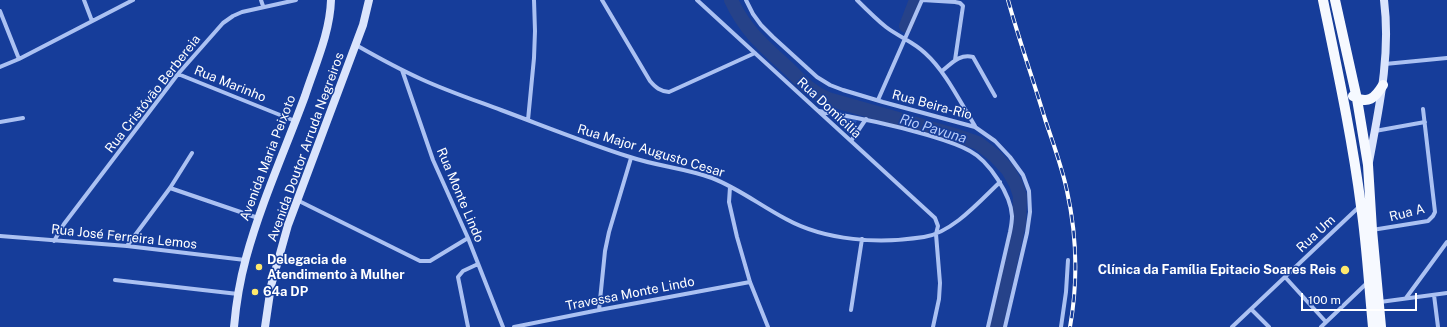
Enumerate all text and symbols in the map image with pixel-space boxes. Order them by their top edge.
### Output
street label: Rua Cristóvão Berbereia [102,32,204,156]
street label: Avenida Doutor Arruda Negreiros [264,50,348,244]
street label: Rua Marinho [192,63,268,105]
street label: Rua Domicilia [794,74,864,142]
street label: Rua Beira-Rio [890,87,974,123]
street label: Avenida Maria Peixoto [237,93,299,223]
water label: Rio Pavuna [898,111,968,147]
street label: Rua Major Augusto Cesar [575,121,727,181]
street label: Rua Monte Lindo [433,145,487,245]
street label: Rua A [1388,201,1426,225]
street label: Rua Um [1294,212,1338,256]
street label: Rua José Ferreira Lemos [50,222,198,252]
place label: Delegacia de Atendimento à Mulher [267,252,405,283]
marker: Delegacia de Atendimento à Mulher [254,262,264,272]
place label: Clínica da Família Epitacio Soares Reis [1098,262,1336,278]
marker: Clínica da Família Epitacio Soares Reis [1339,264,1351,276]
street label: Travessa Monte Lindo [564,274,696,314]
place label: 64a DP [263,284,308,300]
scale bar [1303,285,1419,311]
marker: 64a DP [250,287,260,297]
text: 100 m [1308,293,1341,307]

